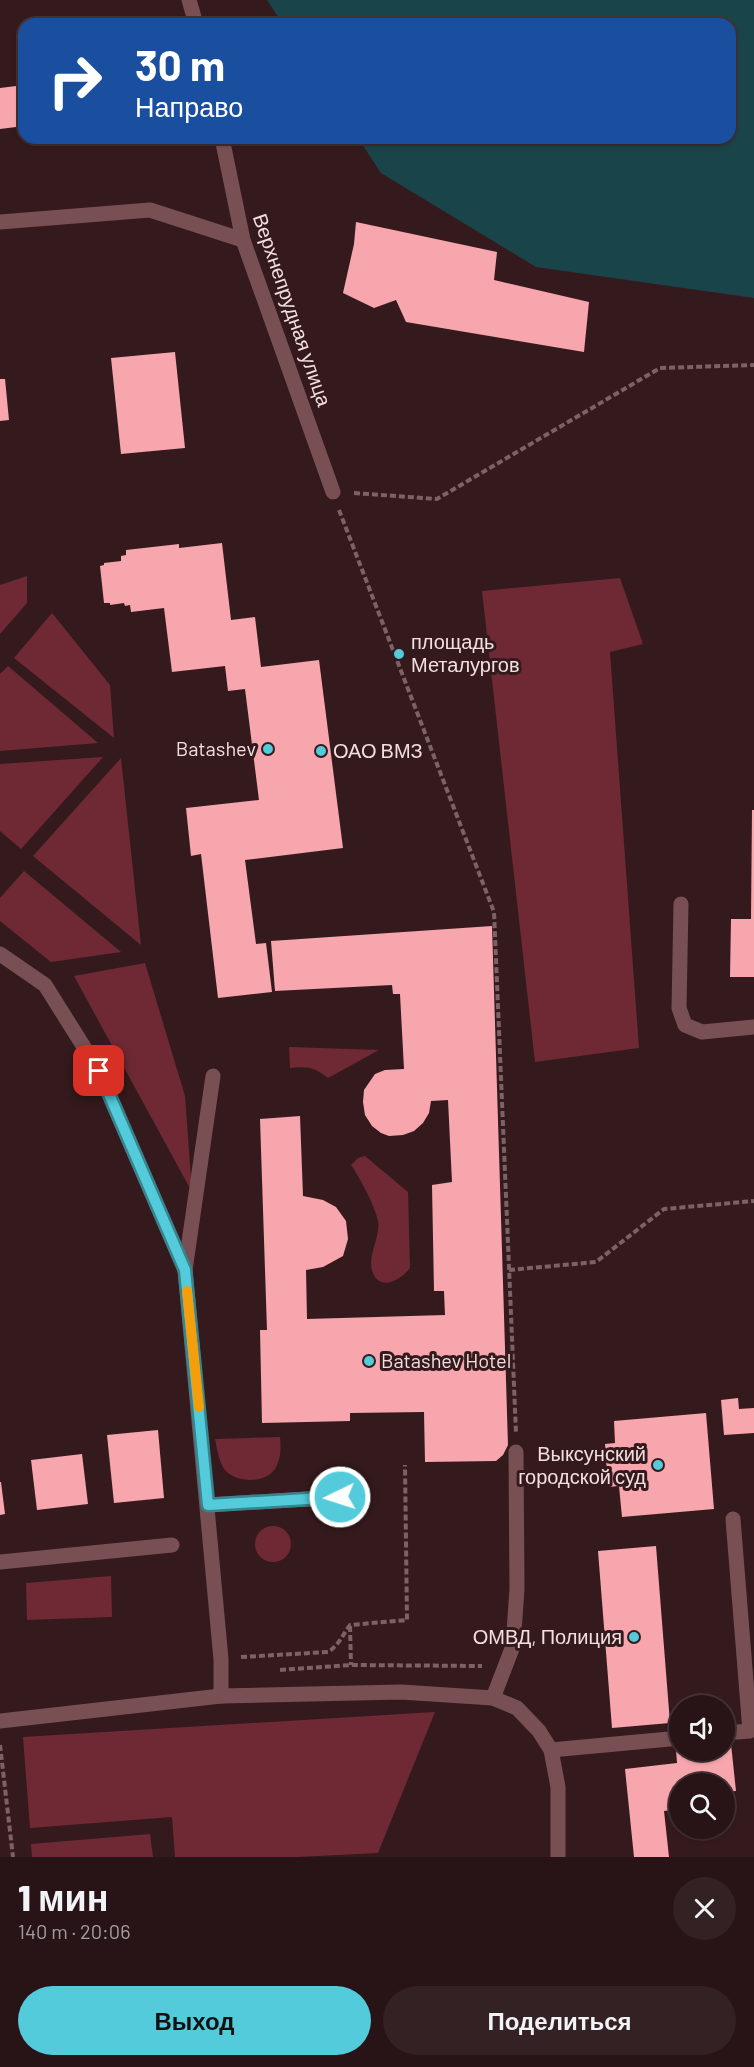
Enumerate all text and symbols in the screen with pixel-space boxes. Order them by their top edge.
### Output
text: 30 m [135,39,225,89]
icon: right [36,42,114,120]
text: Направо [135,90,243,122]
street label: Верхнепрудная улица [249,210,337,410]
place label: площадь Металургов [411,629,520,676]
marker: площадь Металургов [392,647,406,661]
place label: Batashev [176,736,256,760]
place label: ОАО ВМЗ [333,738,423,762]
marker: Batashev [261,742,275,756]
marker: ОАО ВМЗ [314,744,328,758]
pin [73,1045,124,1096]
icon: arrive [82,1054,115,1087]
place label: Batashev Hotel [381,1348,511,1372]
marker: Batashev Hotel [362,1354,376,1368]
place label: Выксунский городской суд [518,1441,646,1488]
marker: Выксунский городской суд [651,1458,665,1472]
position arrow [308,1465,372,1529]
place label: ОМВД, Полиция [473,1624,622,1648]
marker: ОМВД, Полиция [627,1630,641,1644]
map controls [669,1695,735,1839]
button: sound [669,1695,735,1761]
button: search [669,1773,735,1839]
text: 1 мин [18,1875,109,1918]
button: close [673,1877,736,1940]
text: 140 m · 20:06 [18,1919,130,1943]
button: Выход [18,1986,371,2055]
button: Поделиться [383,1986,736,2055]

